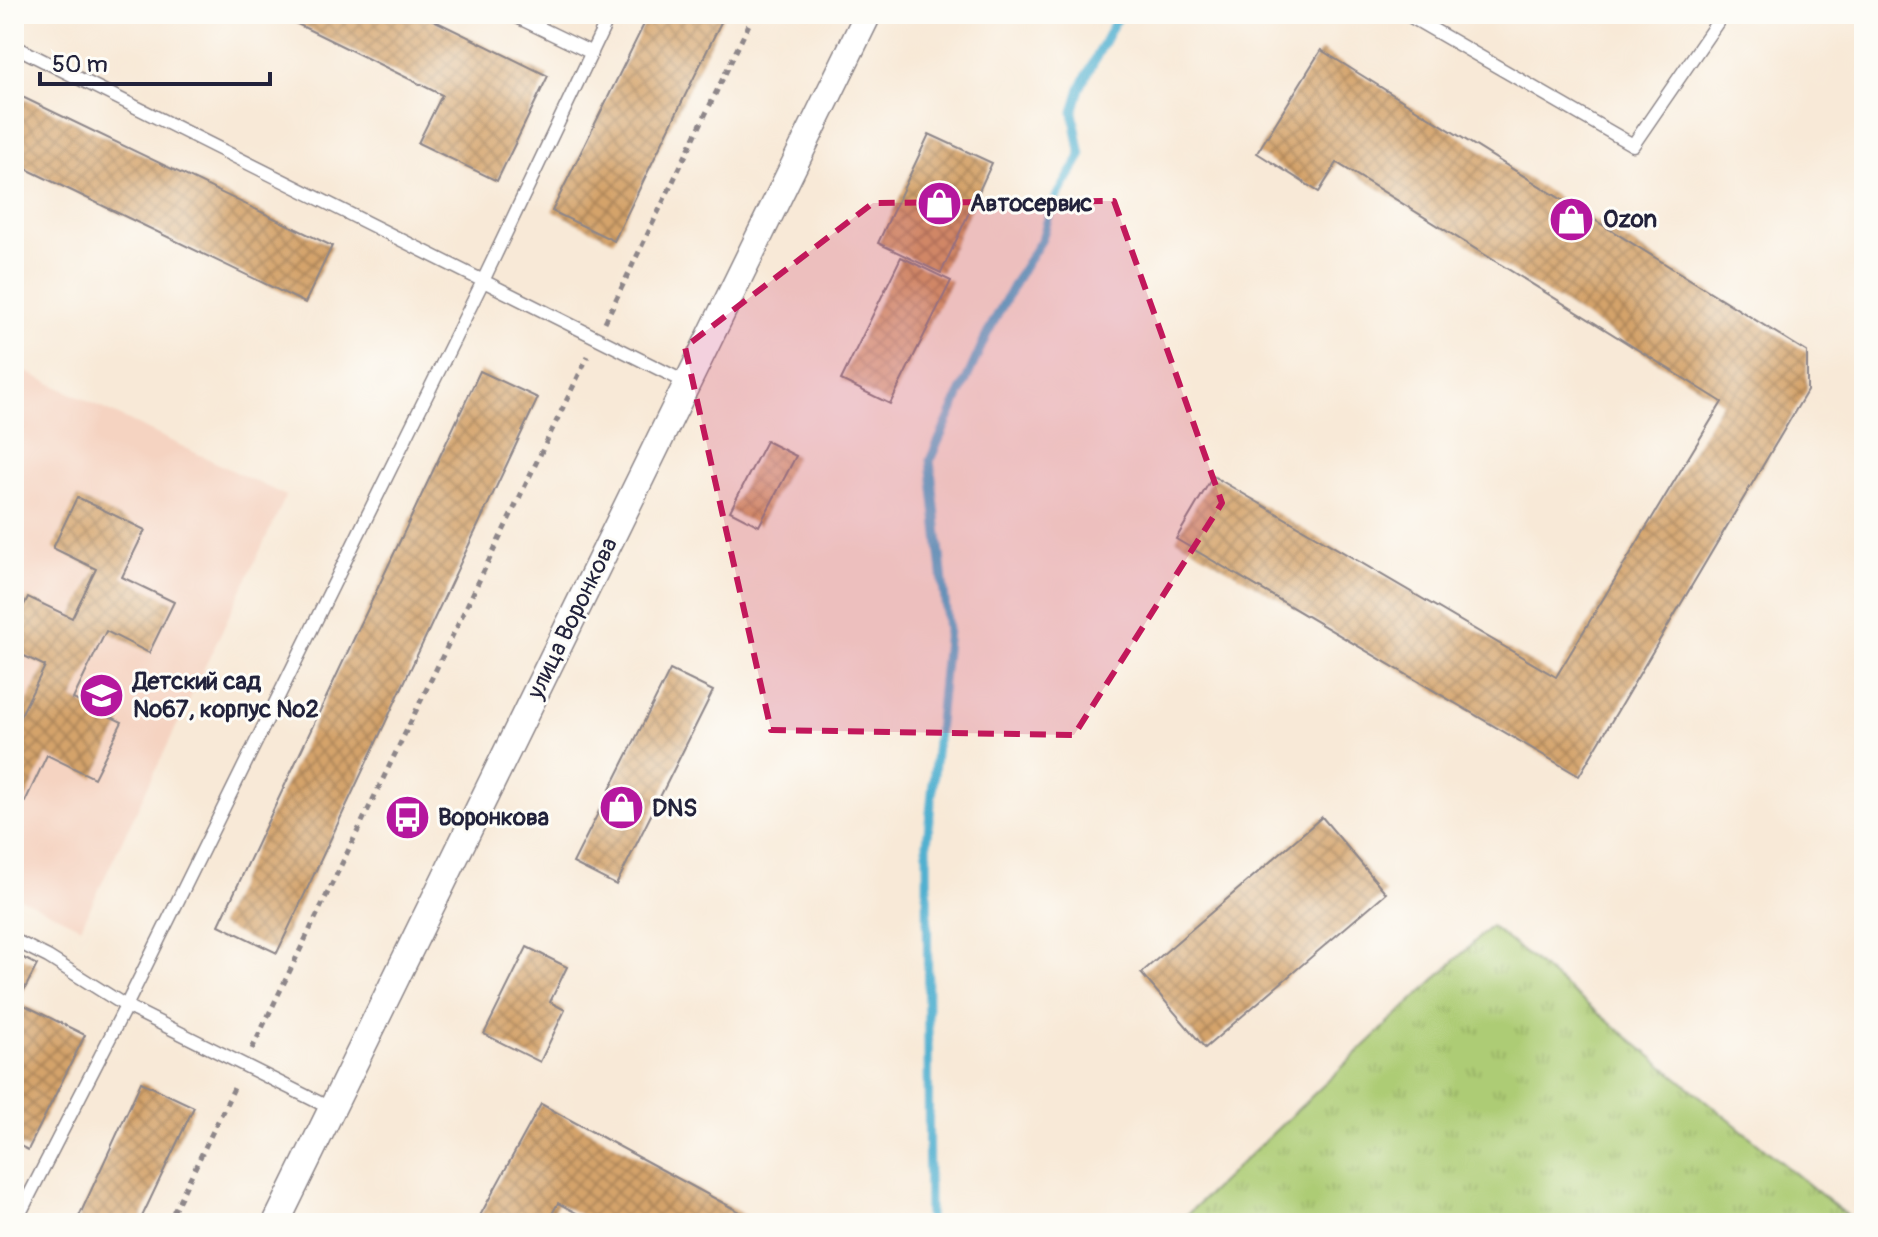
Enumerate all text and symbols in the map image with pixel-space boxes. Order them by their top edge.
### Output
scale bar [40,36,270,86]
text: 50 m [52,50,108,79]
shop icon: Автосервис [915,179,963,227]
place label: Автосервис [970,189,1092,218]
shop icon: Ozon [1548,195,1596,243]
place label: Ozon [1603,205,1657,234]
street label: улица Воронкова [520,533,624,705]
place label: Детский сад №67, корпус №2 [131,667,319,724]
school or university icon: Детский сад №67, корпус №2 [78,671,126,719]
shop icon: DNS [597,784,645,832]
bus stop icon: Воронкова [383,793,431,841]
place label: DNS [652,794,697,823]
place label: Воронкова [438,803,549,832]

